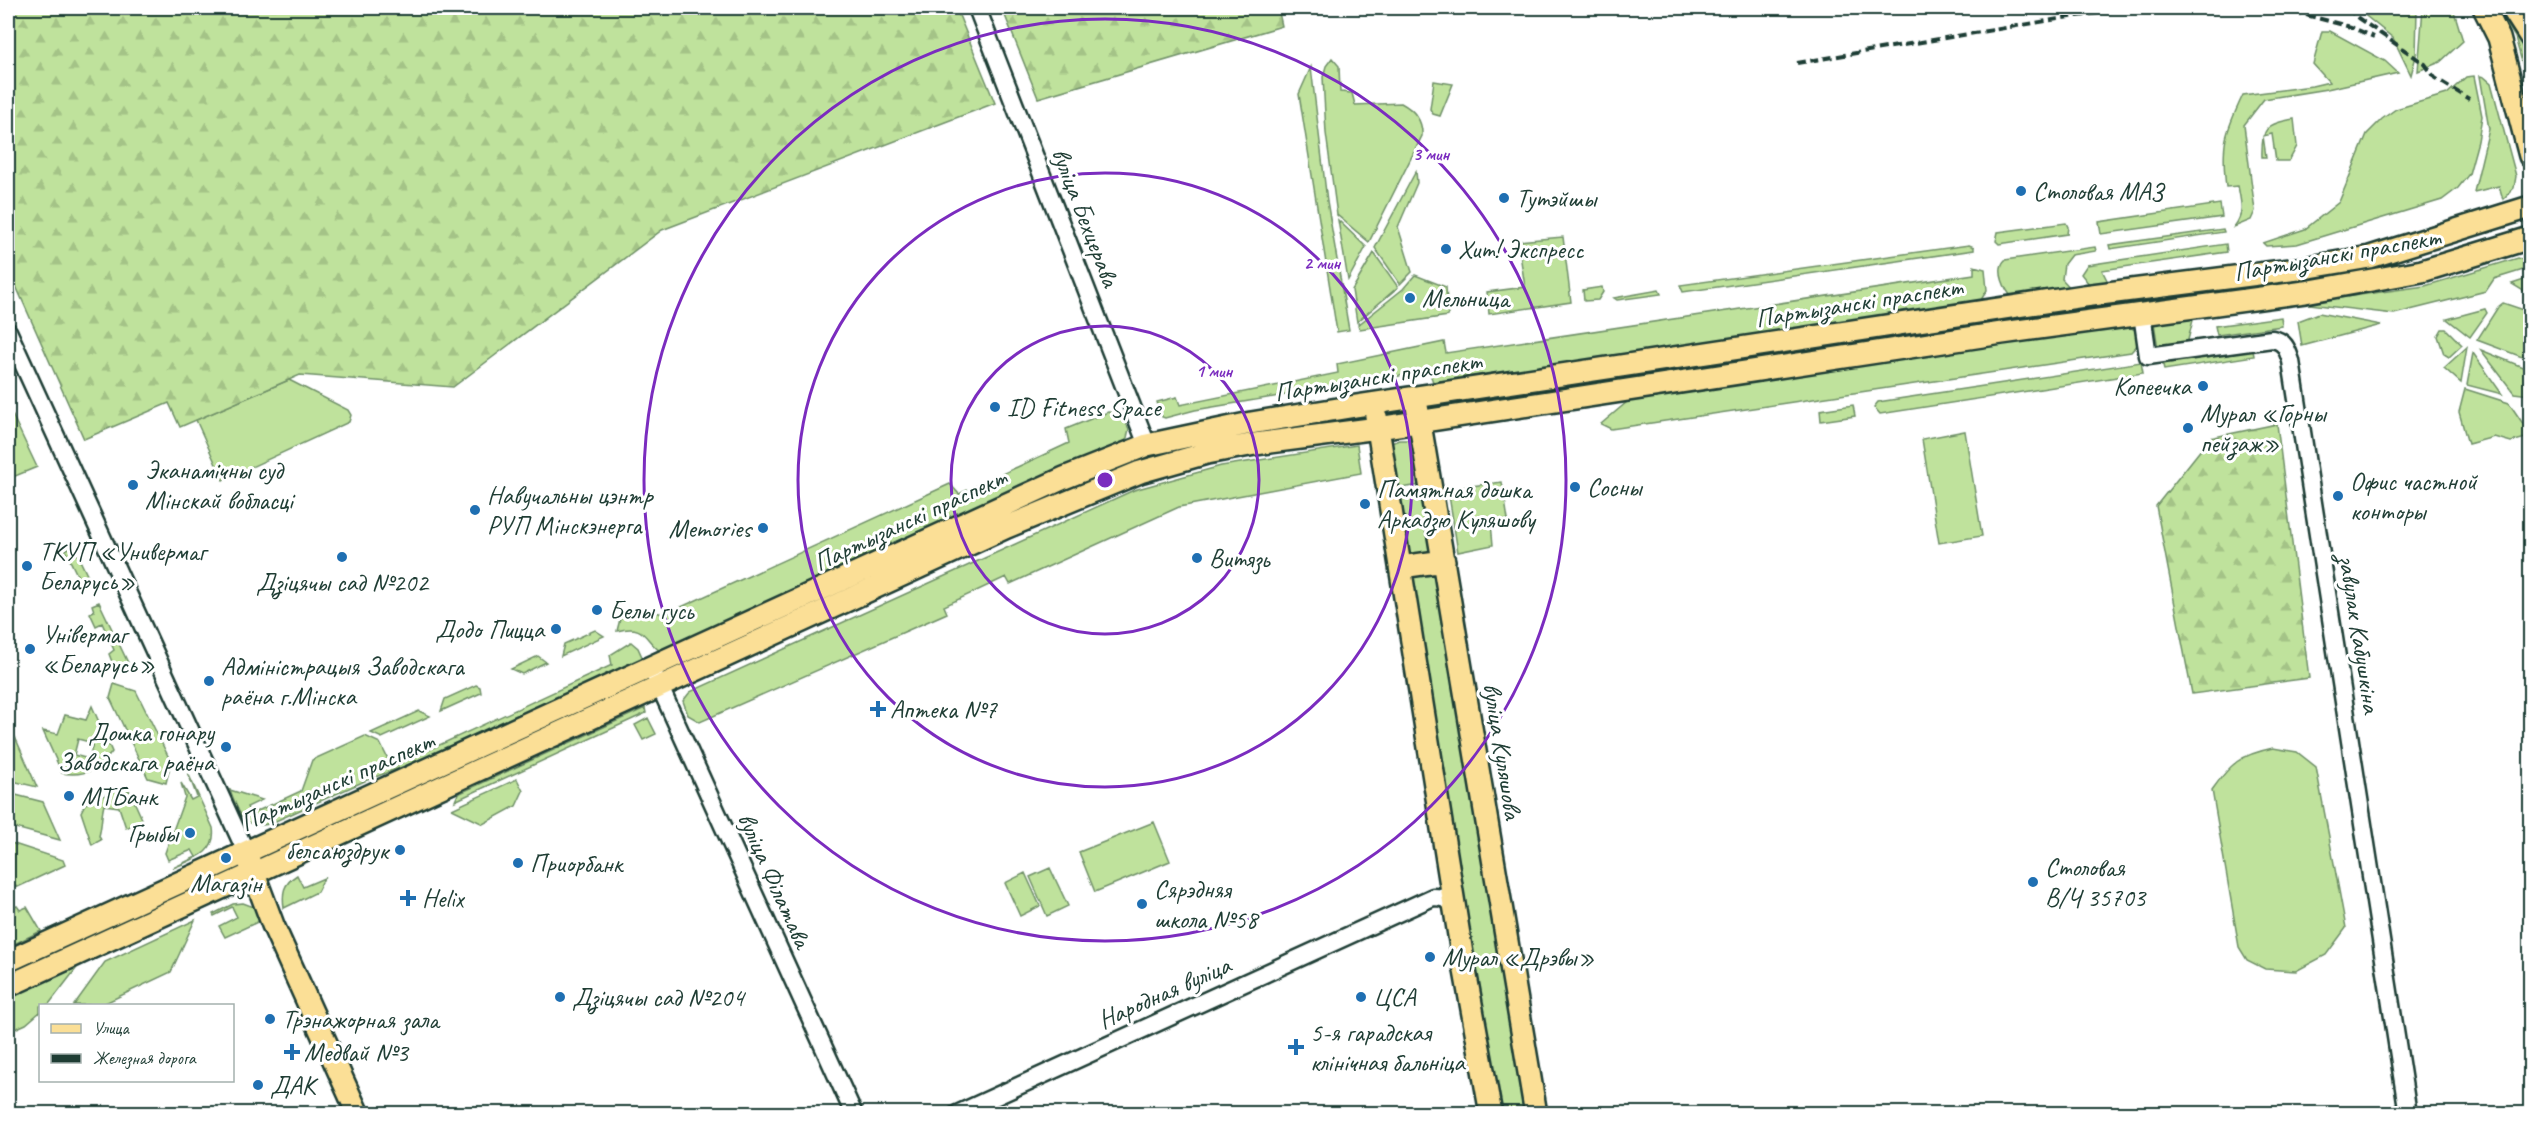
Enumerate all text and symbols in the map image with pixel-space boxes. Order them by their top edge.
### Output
street label: вуліца Бехцерава [1044,143,1128,293]
text: 3 мин [1413,143,1450,165]
place label: Столовая МАЗ [2033,175,2166,208]
place label: Тутэйшы [1516,182,1599,215]
marker: Столовая МАЗ [2014,184,2028,198]
marker: Тутэйшы [1497,191,1511,205]
street label: Партызанскі праспект [2231,220,2445,290]
place label: Хит! Экспресс [1458,233,1585,266]
marker: Хит! Экспресс [1439,242,1453,256]
text: 2 мин [1304,252,1341,274]
street label: Партызанскі праспект [1753,270,1967,336]
place label: Мельница [1422,282,1511,315]
marker: Мельница [1403,291,1417,305]
street label: Партызанскі праспект [1272,344,1486,410]
text: 1 мин [1196,360,1233,382]
place label: Копеечка [2114,370,2193,403]
marker: Копеечка [2196,379,2210,393]
place label: ID Fitness Space [1007,391,1163,424]
place label: Мурал «Горны пейзаж» [2200,397,2328,461]
marker: ID Fitness Space [988,400,1002,414]
marker: Мурал «Горны пейзаж» [2181,421,2195,435]
place label: Эканамічны суд Мінскай вобласці [145,454,296,517]
street label: Партызанскі праспект [808,460,1014,580]
place label: Офис частной конторы [2350,465,2479,528]
centre of rings [1095,470,1115,490]
place label: Сосны [1587,471,1644,504]
place label: Памятная дошка Аркадзю Куляшову [1377,473,1537,537]
marker: Эканамічны суд Мінскай вобласці [126,478,140,492]
place label: Навучальны цэнтр РУП Мінскэнерга [487,479,655,542]
marker: Сосны [1568,480,1582,494]
marker: Офис частной конторы [2331,489,2345,503]
marker: Памятная дошка Аркадзю Куляшову [1358,497,1372,511]
marker: Навучальны цэнтр РУП Мінскэнерга [468,503,482,517]
place label: Memories [669,512,753,545]
marker: Memories [756,521,770,535]
place label: ТКУП «Универмаг Беларусь» [39,535,209,598]
place label: Витязь [1209,542,1271,575]
marker: Дзіцячы сад №202 [335,550,349,564]
street label: завулак Кабушкіна [2329,550,2389,717]
marker: Витязь [1190,551,1204,565]
marker: ТКУП «Универмаг Беларусь» [20,559,34,573]
place label: Дзіцячы сад №202 [256,566,430,600]
place label: Белы гусь [609,594,695,627]
marker: Белы гусь [590,603,604,617]
place label: Додо Пицца [435,613,546,646]
place label: Універмаг «Беларусь» [42,618,155,681]
marker: Додо Пицца [549,622,563,636]
marker: Універмаг «Беларусь» [23,642,37,656]
place label: Адміністрацыя Заводскага раёна г.Мінска [221,650,465,713]
marker: Адміністрацыя Заводскага раёна г.Мінска [202,674,216,688]
street label: вуліца Куляшова [1475,681,1530,823]
place label: Аптека №7 [890,693,998,726]
marker: Аптека №7 [871,702,885,716]
place label: Дошка гонару Заводскага раёна [58,716,216,779]
street label: Партызанскі праспект [235,723,441,840]
marker: Дошка гонару Заводскага раёна [219,740,233,754]
place label: МТБанк [81,780,159,813]
marker: МТБанк [62,789,76,803]
street label: вуліца Філатава [730,807,820,955]
place label: Грыбы [128,817,180,850]
marker: Грыбы [183,826,197,840]
place label: белсаюздрук [286,834,390,868]
marker: белсаюздрук [393,843,407,857]
place label: Приорбанк [530,847,625,880]
marker: Магазін [219,851,233,865]
place label: Столовая В/Ч 35703 [2045,851,2148,914]
marker: Приорбанк [511,856,525,870]
place label: Магазін [190,867,263,900]
place label: Сярэдняя школа №58 [1154,873,1260,936]
marker: Столовая В/Ч 35703 [2026,875,2040,889]
place label: Helix [422,882,466,915]
marker: Helix [399,889,417,907]
marker: Сярэдняя школа №58 [1135,897,1149,911]
place label: Мурал «Дрэвы» [1442,941,1595,974]
street label: Народная вуліца [1093,948,1237,1036]
marker: Мурал «Дрэвы» [1423,950,1437,964]
place label: Дзіцячы сад №204 [572,981,746,1015]
place label: ЦСА [1373,981,1417,1014]
marker: Дзіцячы сад №204 [553,990,567,1004]
marker: ЦСА [1354,990,1368,1004]
place label: Трэнажорная зала [282,1003,441,1036]
legend [39,1004,234,1082]
marker: Трэнажорная зала [263,1012,277,1026]
place label: 5-я гарадская клінічная бальніца [1310,1016,1466,1079]
text: Улица [93,1017,130,1039]
place label: Медвай №3 [304,1036,410,1069]
marker: 5-я гарадская клінічная бальніца [1287,1038,1305,1056]
marker: Медвай №3 [285,1045,299,1059]
text: Железная дорога [93,1047,197,1070]
place label: ДАК [270,1069,319,1102]
marker: ДАК [251,1078,265,1092]

